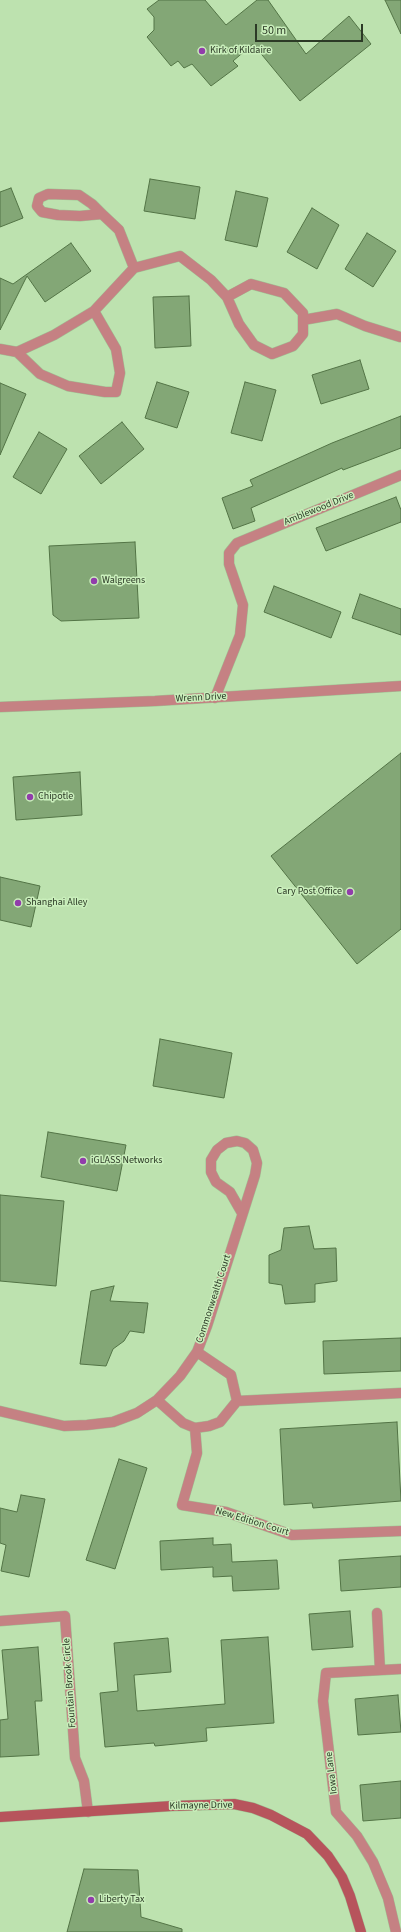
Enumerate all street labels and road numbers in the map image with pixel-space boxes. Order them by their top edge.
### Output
street label: Amblewood Drive [282,490,356,528]
street label: Wrenn Drive [175,691,227,705]
street label: Commonwealth Court [194,1253,234,1345]
street label: New Edition Court [214,1505,290,1539]
street label: Fountain Brook Circle [61,1638,79,1728]
street label: Iowa Lane [323,1751,341,1795]
street label: Kilmayne Drive [169,1799,233,1813]

